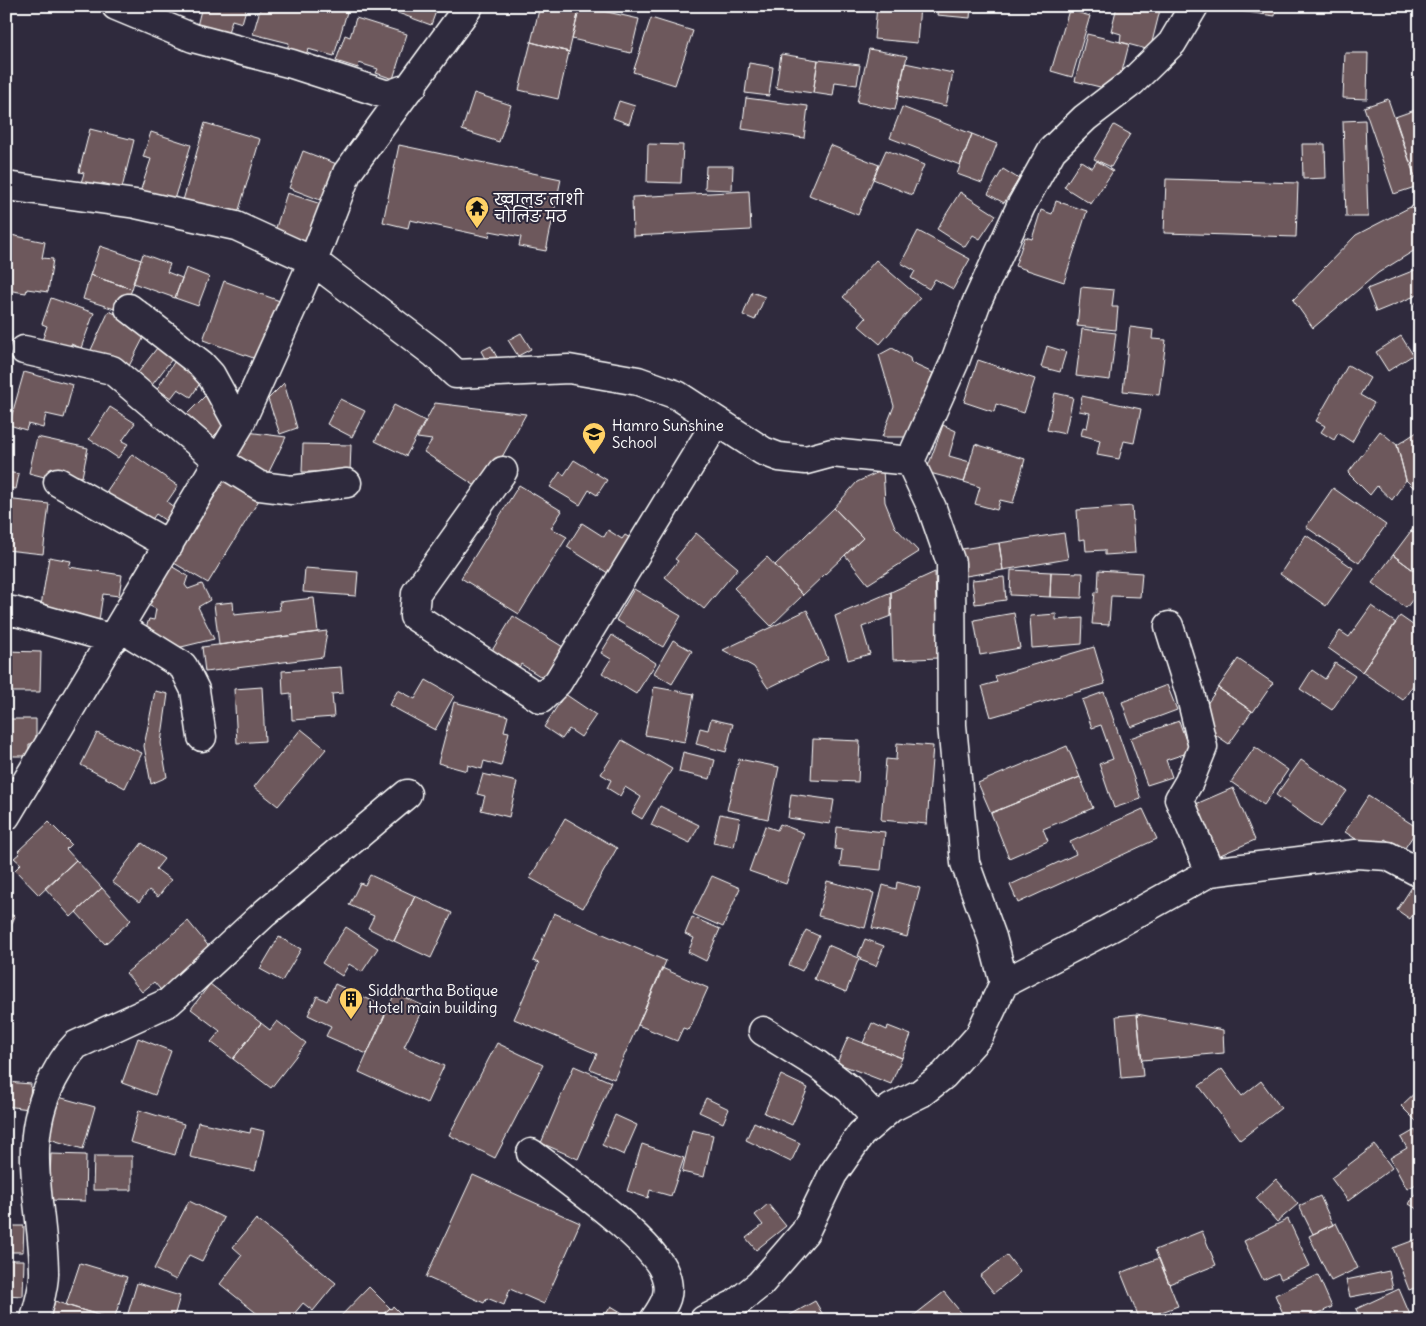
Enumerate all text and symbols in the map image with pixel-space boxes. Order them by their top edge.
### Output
place label: ख्वालुङ ताशी चोलिङ मठ [493,188,584,226]
temple icon: ख्वालुङ ताशी चोलिङ मठ [464,195,490,229]
place label: Hamro Sunshine School [612,416,724,452]
school or university icon: Hamro Sunshine School [581,421,607,455]
place label: Siddhartha Botique Hotel main building [368,981,498,1017]
building icon: Siddhartha Botique Hotel main building [338,986,364,1020]

